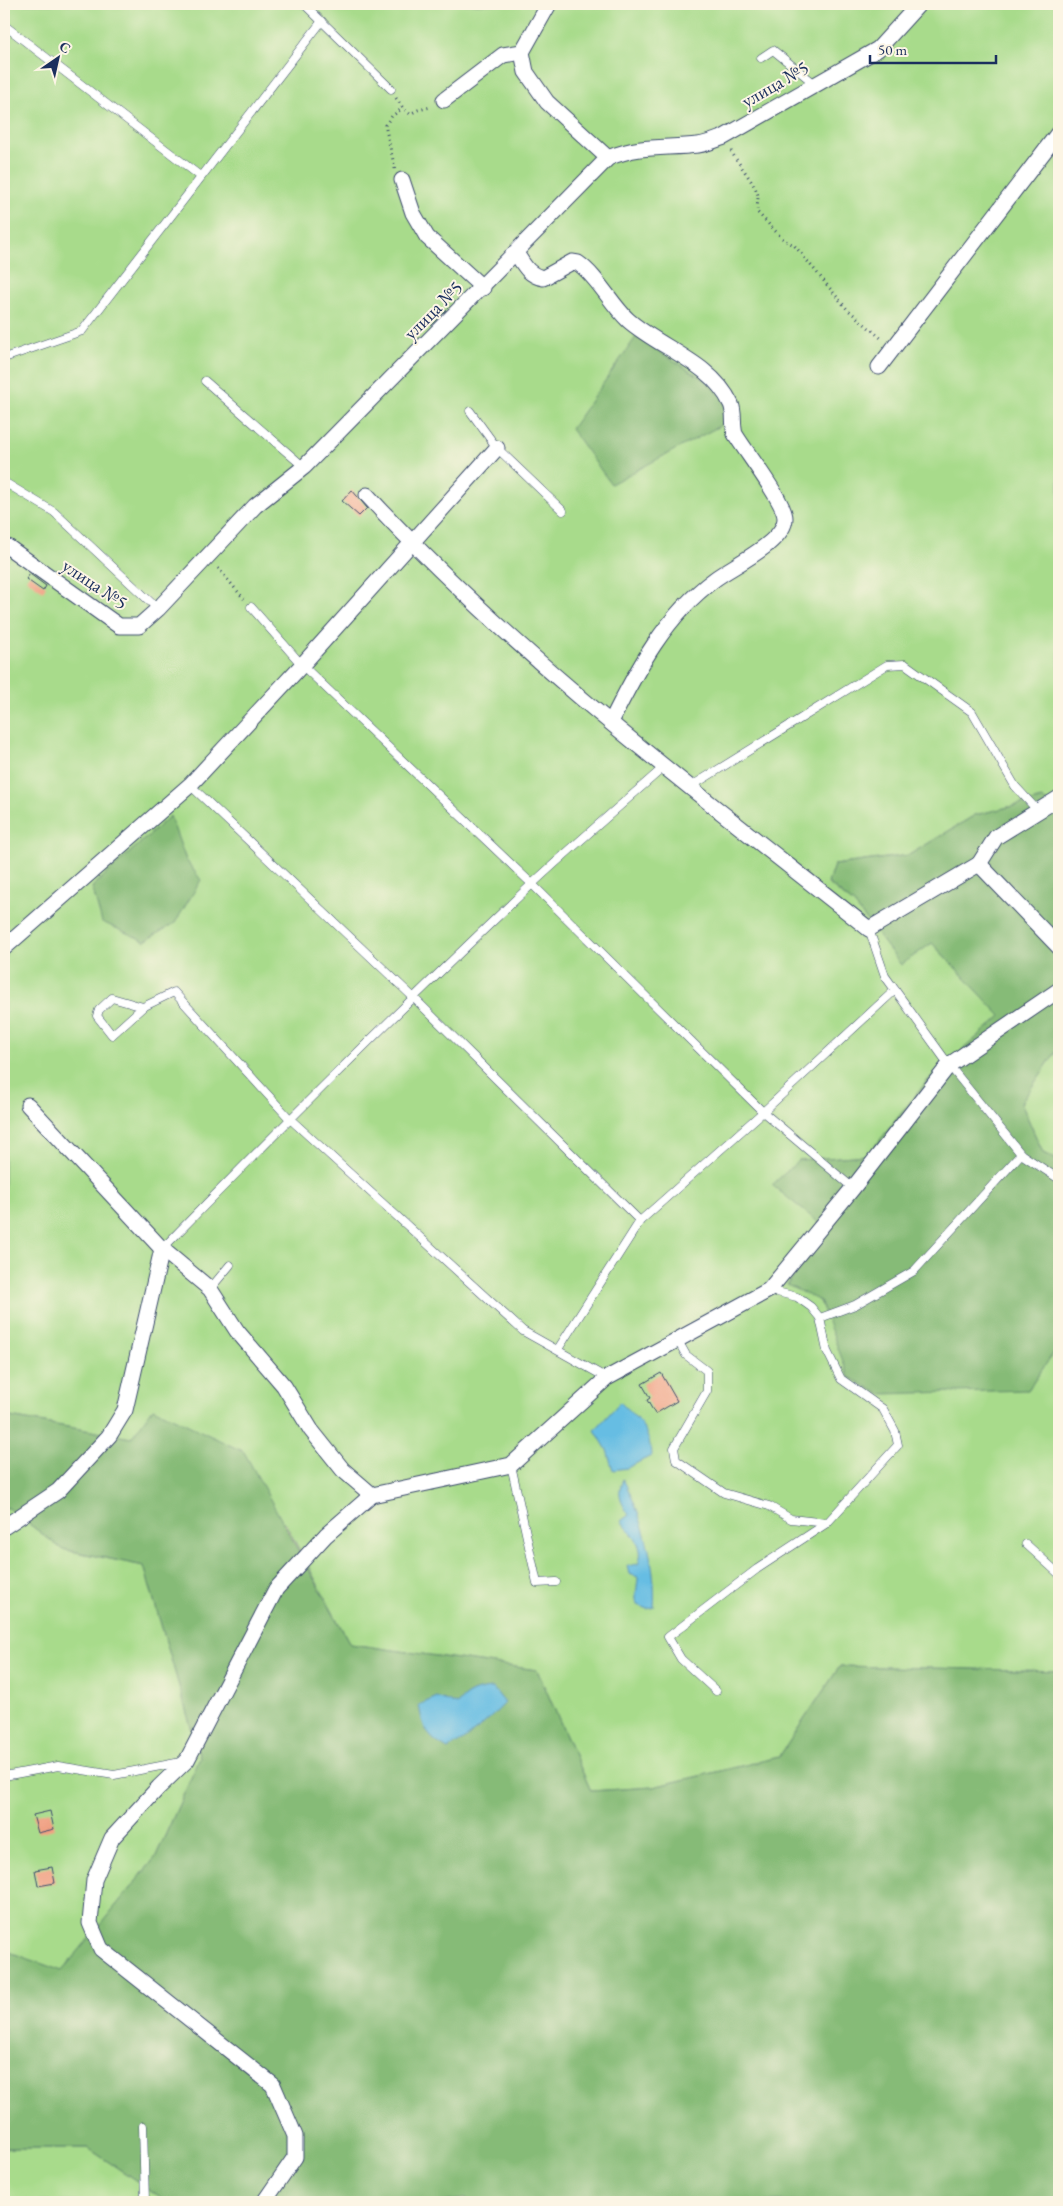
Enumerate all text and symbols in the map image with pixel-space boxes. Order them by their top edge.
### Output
north arrow [32,32,82,82]
scale bar [870,32,997,64]
text: С [56,37,74,57]
text: 50 m [878,40,907,59]
street label: улица №5 [737,55,813,113]
street label: улица №5 [398,275,468,345]
street label: улица №5 [57,553,133,615]

